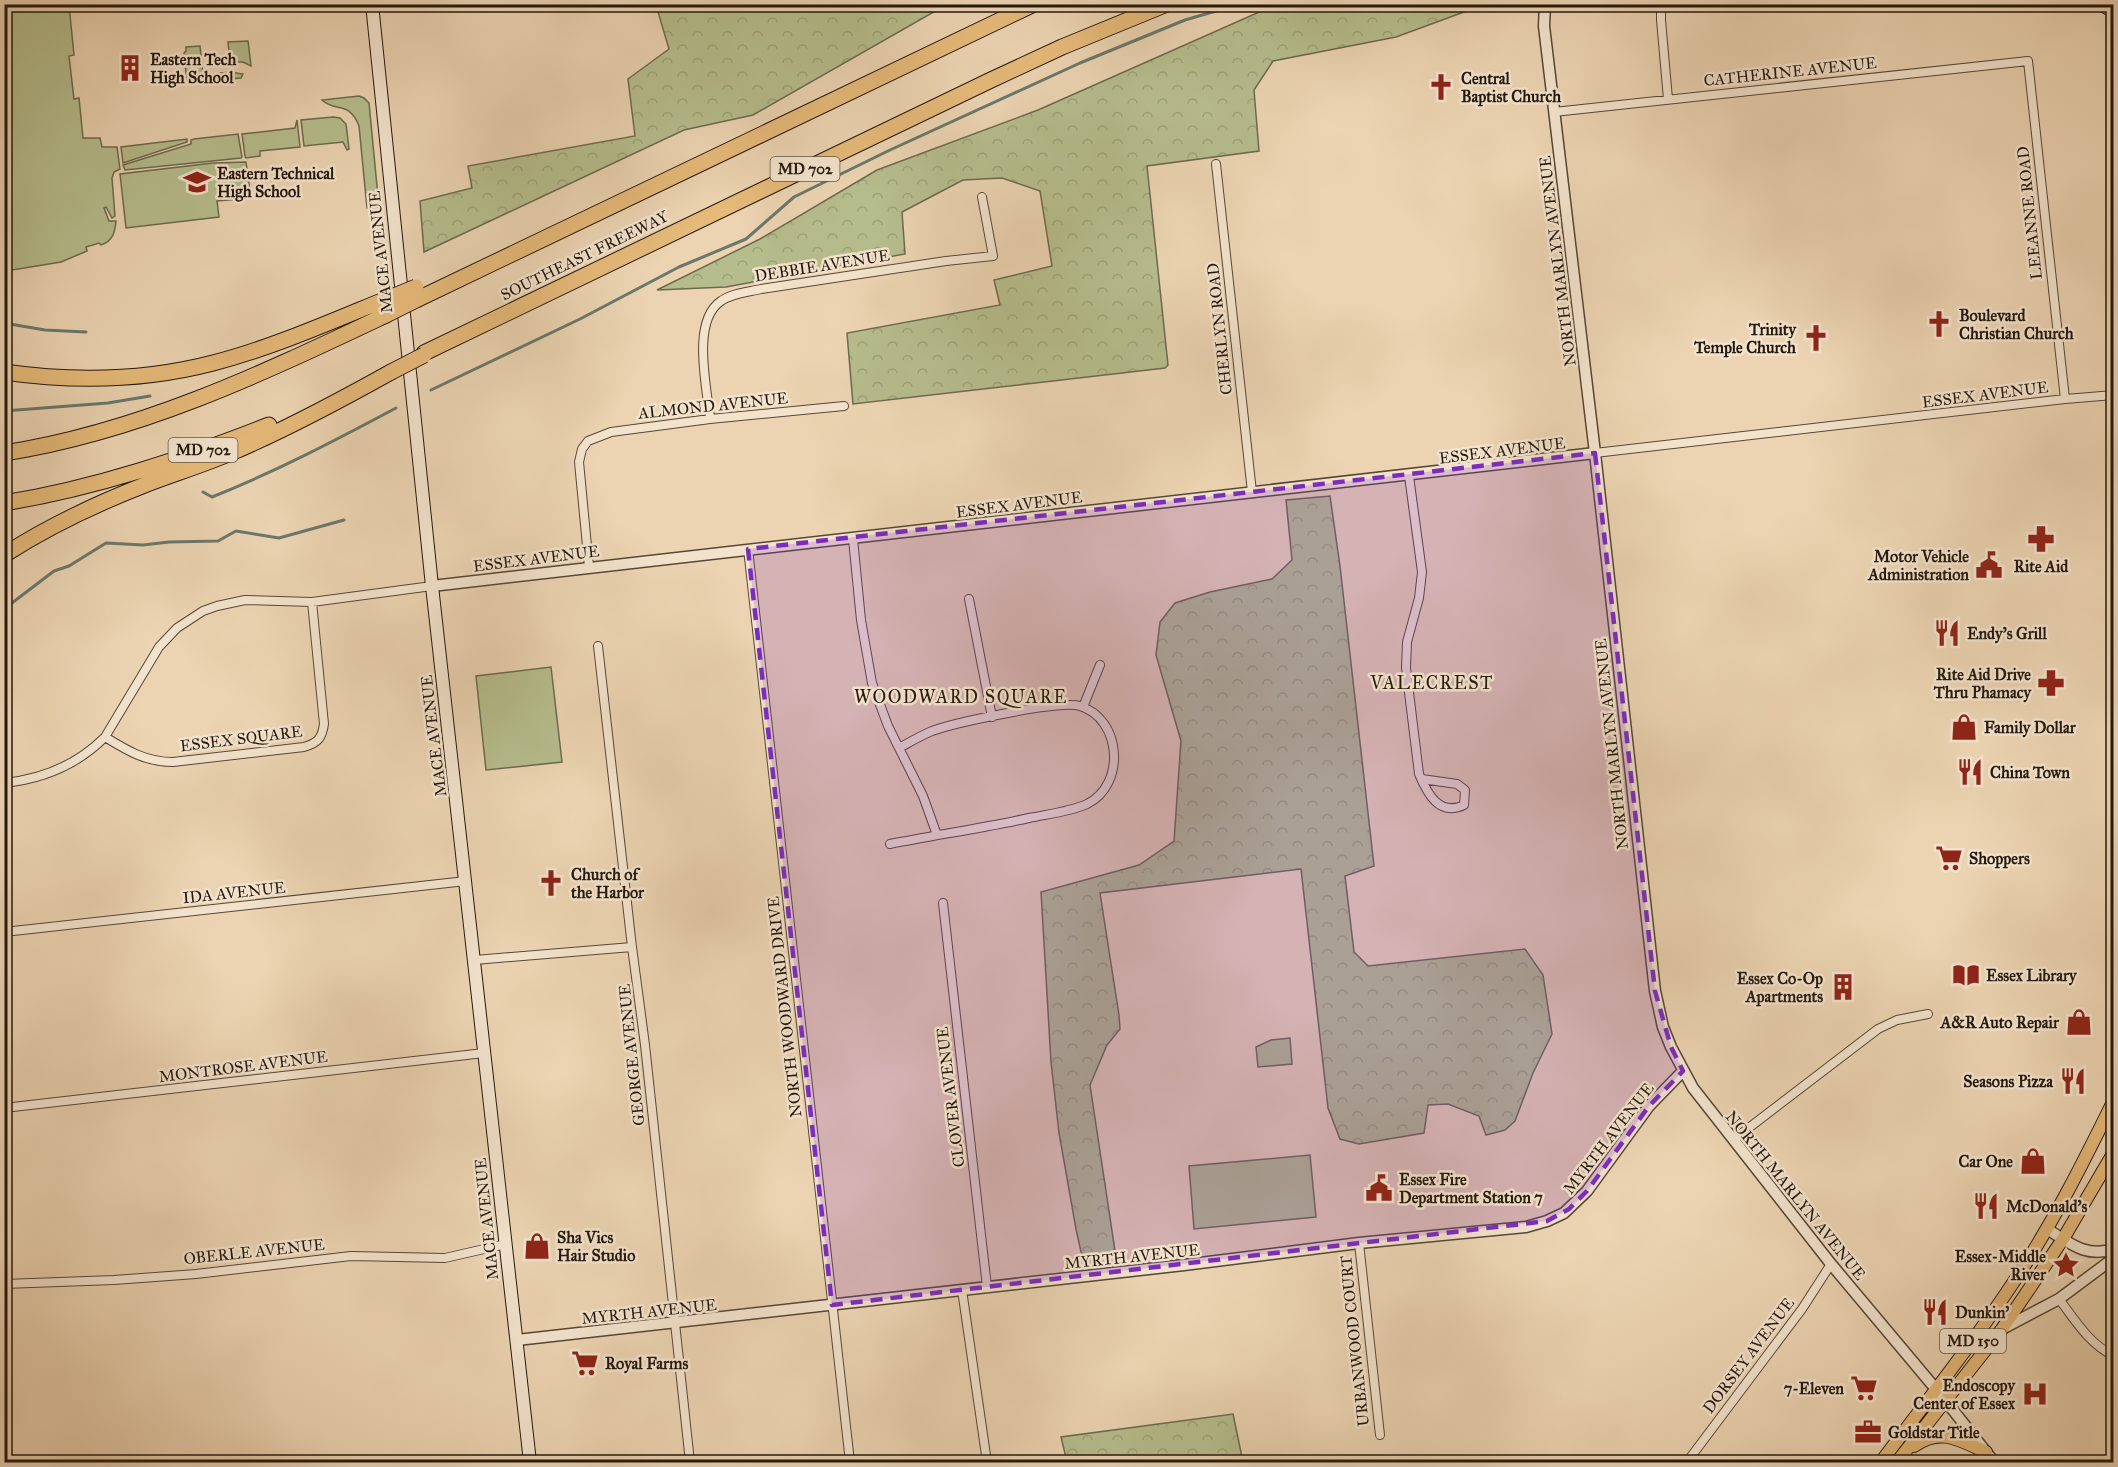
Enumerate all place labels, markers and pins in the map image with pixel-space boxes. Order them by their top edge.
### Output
place label: Eastern Tech High School [150,50,237,88]
building icon: Eastern Tech High School [115,53,145,83]
place label: Central Baptist Church [1461,69,1561,107]
church icon: Central Baptist Church [1426,72,1456,102]
place label: Eastern Technical High School [217,164,335,202]
school or university icon: Eastern Technical High School [182,167,212,197]
place label: Boulevard Christian Church [1959,306,2074,343]
church icon: Boulevard Christian Church [1924,309,1954,339]
place label: Trinity Temple Church [1693,320,1797,358]
church icon: Trinity Temple Church [1801,323,1831,353]
pharmacy icon: Rite Aid [2026,524,2056,554]
place label: Motor Vehicle Administration [1867,547,1969,584]
public building icon: Motor Vehicle Administration [1974,550,2004,580]
place label: Rite Aid [2014,557,2069,576]
restaurant icon: Endy’s Grill [1932,618,1962,648]
place label: Endy’s Grill [1967,624,2047,644]
place label: Rite Aid Drive Thru Phamacy [1933,665,2033,703]
pharmacy icon: Rite Aid Drive Thru Phamacy [2036,668,2066,698]
shop icon: Family Dollar [1949,712,1979,742]
place label: Family Dollar [1984,718,2077,738]
restaurant icon: China Town [1955,757,1985,787]
place label: China Town [1990,763,2070,782]
supermarket icon: Shoppers [1934,843,1964,873]
place label: Shoppers [1969,849,2030,869]
place label: Church of the Harbor [570,865,645,902]
church icon: Church of the Harbor [536,868,566,898]
library icon: Essex Library [1951,960,1981,990]
place label: Essex Library [1986,966,2078,986]
place label: Essex Co-Op Apartments [1737,969,1823,1007]
building icon: Essex Co-Op Apartments [1828,972,1858,1002]
shop icon: A&R Auto Repair [2064,1007,2094,1037]
place label: A&R Auto Repair [1940,1013,2060,1033]
restaurant icon: Seasons Pizza [2058,1066,2088,1096]
place label: Seasons Pizza [1963,1072,2054,1091]
shop icon: Car One [2018,1146,2048,1176]
place label: Car One [1958,1152,2013,1171]
place label: Essex Fire Department Station 7 [1399,1170,1543,1208]
public building icon: Essex Fire Department Station 7 [1364,1173,1394,1203]
restaurant icon: McDonald's [1971,1191,2001,1221]
place label: McDonald's [2006,1197,2087,1216]
place label: Sha Vics Hair Studio [557,1228,635,1265]
shop icon: Sha Vics Hair Studio [522,1231,552,1261]
place label: Essex-Middle River [1955,1247,2047,1284]
place icon: Essex-Middle River [2051,1250,2081,1280]
restaurant icon: Dunkin' [1920,1297,1950,1327]
place label: Dunkin' [1955,1303,2009,1322]
supermarket icon: Royal Farms [570,1348,600,1378]
place label: Royal Farms [605,1354,688,1374]
supermarket icon: 7-Eleven [1849,1373,1879,1403]
place label: Endoscopy Center of Essex [1913,1376,2016,1413]
place label: 7-Eleven [1784,1379,1844,1398]
hospital icon: Endoscopy Center of Essex [2020,1379,2050,1409]
office icon: Goldstar Title [1853,1417,1883,1447]
place label: Goldstar Title [1888,1423,1980,1442]

